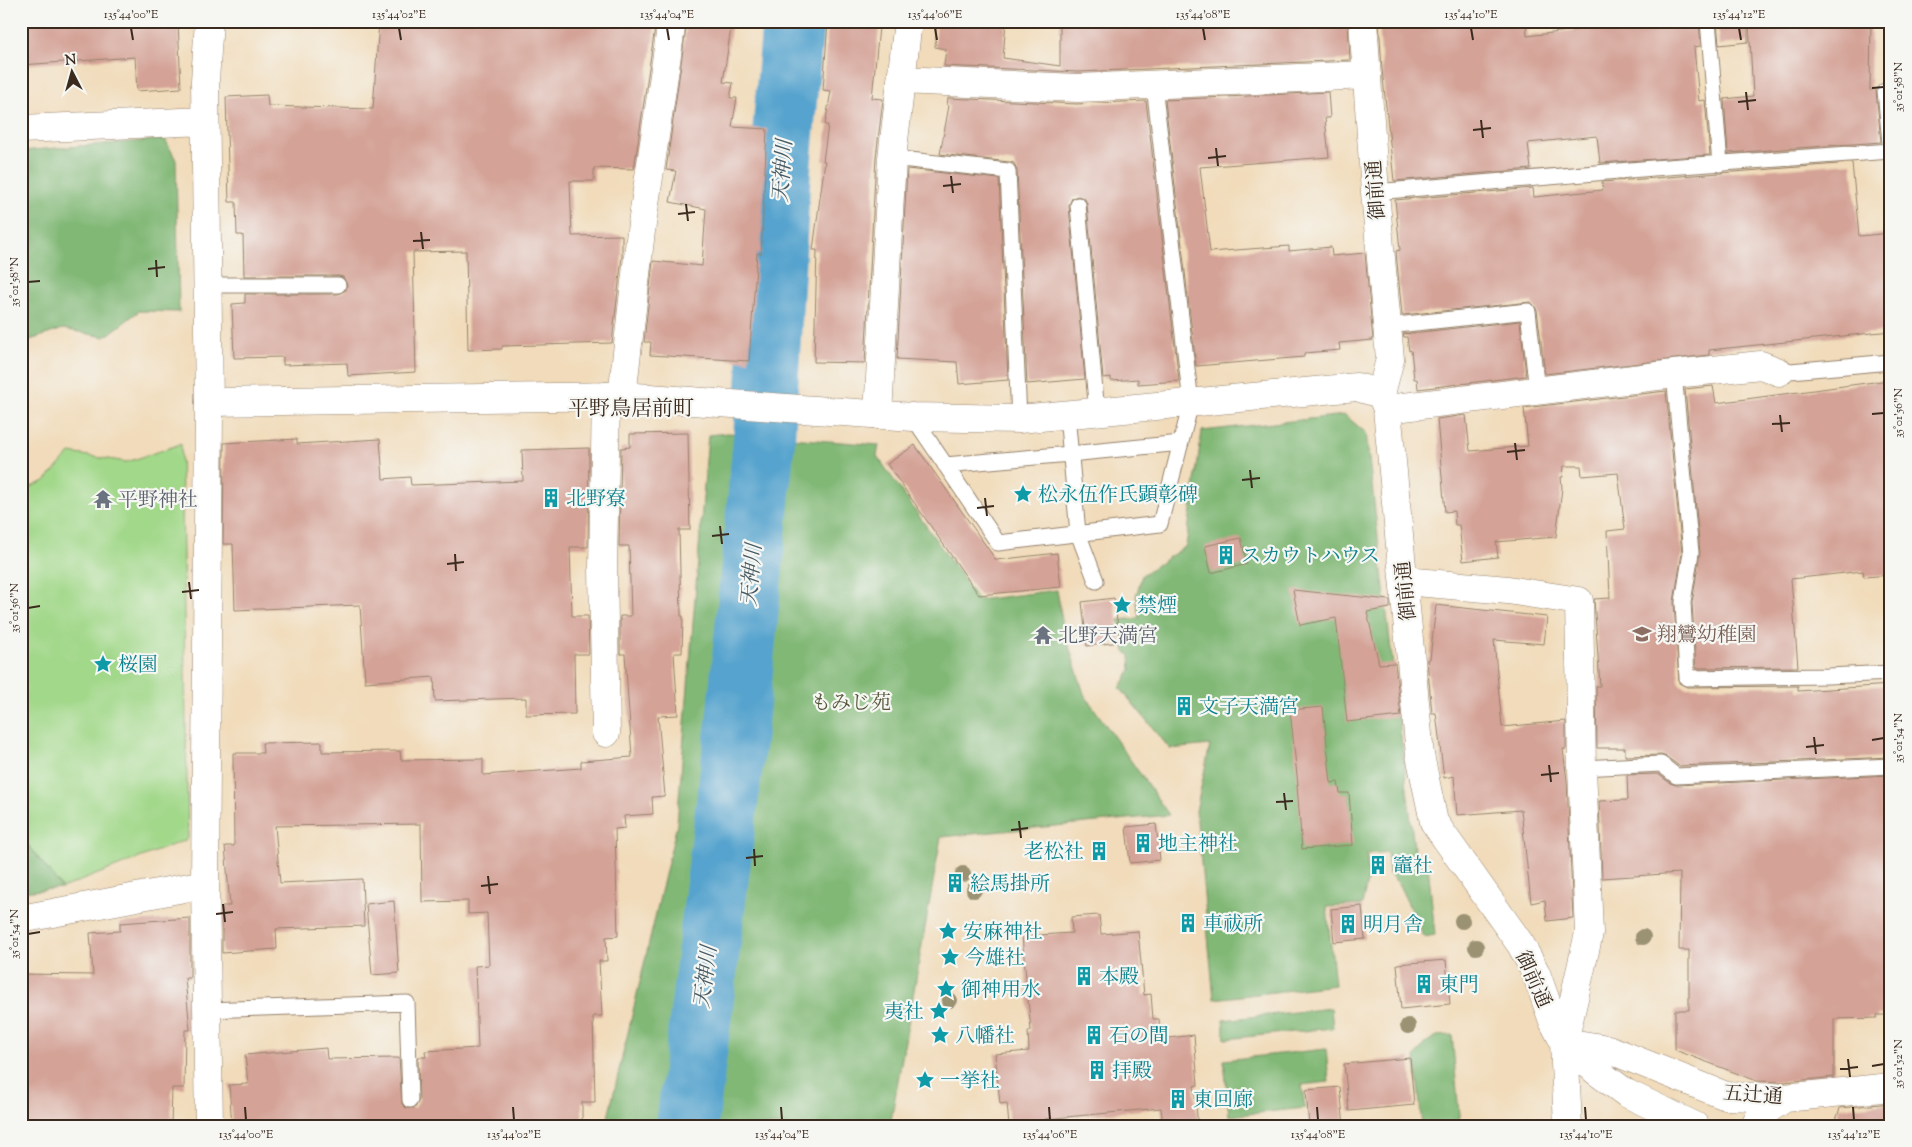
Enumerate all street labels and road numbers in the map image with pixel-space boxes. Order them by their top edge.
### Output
street label: 御前通 [1361,159,1394,221]
street label: 御前通 [1390,559,1425,622]
street label: 御前通 [1506,947,1557,1013]
street label: 五辻通 [1722,1080,1784,1113]

